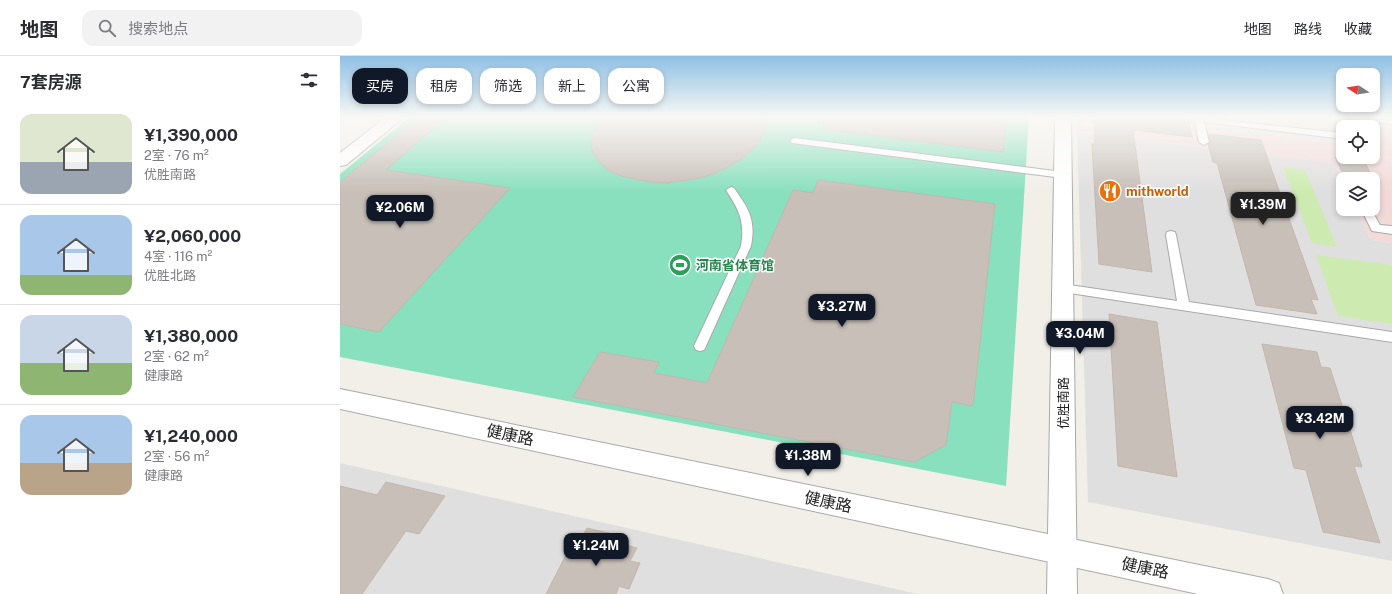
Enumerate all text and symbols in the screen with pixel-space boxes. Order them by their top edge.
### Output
search box [82,10,362,46]
icon: search [96,17,118,39]
text: 地图 [20,18,58,40]
text: 搜索地点 [128,20,188,37]
text: 地图 [1244,21,1272,37]
text: 路线 [1294,21,1322,37]
text: 收藏 [1344,21,1372,37]
chip: 买房 [352,68,408,104]
chip: 租房 [416,68,472,104]
chip: 筛选 [480,68,536,104]
chip: 新上 [544,68,600,104]
chip: 公寓 [608,68,664,104]
north arrow [1336,68,1380,112]
map controls [1336,68,1380,216]
icon: filters [298,69,320,91]
text: 7套房源 [20,72,82,92]
button: locate [1336,120,1380,164]
text: ¥1,390,000 [144,125,238,145]
icon: home [52,130,100,178]
text: 2室 · 76 m² [144,148,209,163]
text: 优胜南路 [144,167,196,182]
button: layers [1336,172,1380,216]
restaurant icon: mithworld [1097,178,1123,204]
place label: mithworld [1126,184,1189,199]
pin: ¥1.39M [1230,192,1296,226]
pin: ¥2.06M [367,195,433,229]
text: ¥1.39M [1240,197,1286,212]
text: ¥2.06M [375,200,425,215]
text: ¥2,060,000 [144,226,241,246]
icon: home [52,231,100,279]
text: 4室 · 116 m² [144,249,212,264]
sports icon: 河南省体育馆 [667,252,693,278]
place label: 河南省体育馆 [696,258,774,273]
text: 优胜北路 [144,268,196,283]
pin: ¥3.27M [809,294,875,328]
text: ¥3.27M [817,299,867,314]
pin: ¥3.04M [1047,321,1113,355]
text: ¥1,380,000 [144,326,238,346]
text: ¥3.04M [1055,326,1105,341]
icon: home [52,331,100,379]
text: 2室 · 62 m² [144,349,209,364]
text: 健康路 [144,368,183,383]
street label: 优胜南路 [1056,377,1071,429]
pin: ¥3.42M [1287,406,1353,440]
text: ¥3.42M [1295,411,1345,426]
street label: 健康路 [485,421,535,449]
text: ¥1,240,000 [144,426,238,446]
icon: home [52,431,100,479]
pin: ¥1.38M [775,443,841,477]
text: ¥1.38M [785,448,831,463]
text: 2室 · 56 m² [144,449,210,464]
text: 健康路 [144,468,183,483]
street label: 健康路 [803,488,853,516]
pin: ¥1.24M [563,533,629,567]
text: ¥1.24M [573,538,619,553]
street label: 健康路 [1120,554,1170,582]

